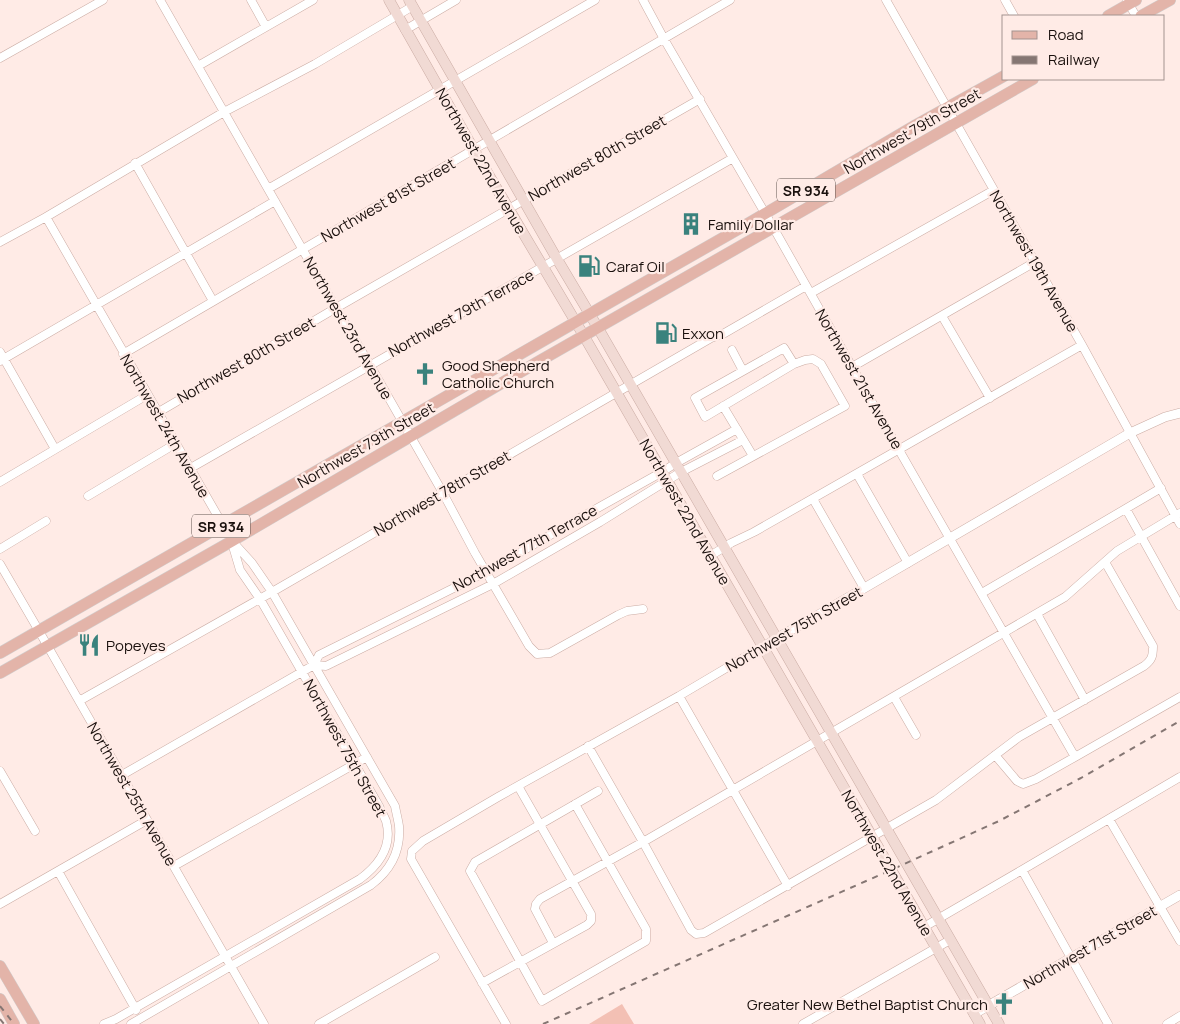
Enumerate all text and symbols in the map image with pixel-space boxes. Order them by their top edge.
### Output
legend [1002,15,1165,80]
text: Road [1048,24,1084,45]
text: Railway [1048,49,1100,70]
street label: Northwest 79th Street [840,83,984,179]
street label: Northwest 22nd Avenue [431,84,532,238]
street label: Northwest 80th Street [524,110,670,206]
street label: Northwest 81st Street [317,153,459,247]
road number: SR 934 [777,178,835,202]
street label: Northwest 19th Avenue [985,186,1083,336]
building icon: Family Dollar [678,211,704,237]
place label: Family Dollar [708,214,795,235]
street label: Northwest 23rd Avenue [298,253,398,403]
fuel station icon: Caraf Oil [576,253,602,279]
place label: Caraf Oil [606,256,665,277]
street label: Northwest 79th Terrace [384,264,538,362]
street label: Northwest 21st Avenue [810,305,908,453]
street label: Northwest 80th Street [173,312,319,408]
fuel station icon: Exxon [653,320,679,346]
place label: Exxon [682,323,724,344]
street label: Northwest 24th Avenue [115,350,215,502]
place label: Good Shepherd Catholic Church [442,355,554,393]
church icon: Good Shepherd Catholic Church [412,361,438,387]
street label: Northwest 79th Street [294,397,438,493]
street label: Northwest 22nd Avenue [635,435,736,589]
street label: Northwest 78th Street [370,445,514,541]
street label: Northwest 77th Terrace [449,499,601,596]
road number: SR 934 [192,514,250,538]
street label: Northwest 75th Street [722,581,866,677]
restaurant icon: Popeyes [76,632,102,658]
place label: Popeyes [106,635,166,656]
street label: Northwest 75th Street [298,675,392,821]
street label: Northwest 25th Avenue [82,718,182,870]
street label: Northwest 22nd Avenue [837,786,938,940]
street label: Northwest 71st Street [1020,900,1160,994]
church icon: Greater New Bethel Baptist Church [991,991,1017,1017]
place label: Greater New Bethel Baptist Church [747,994,988,1015]

